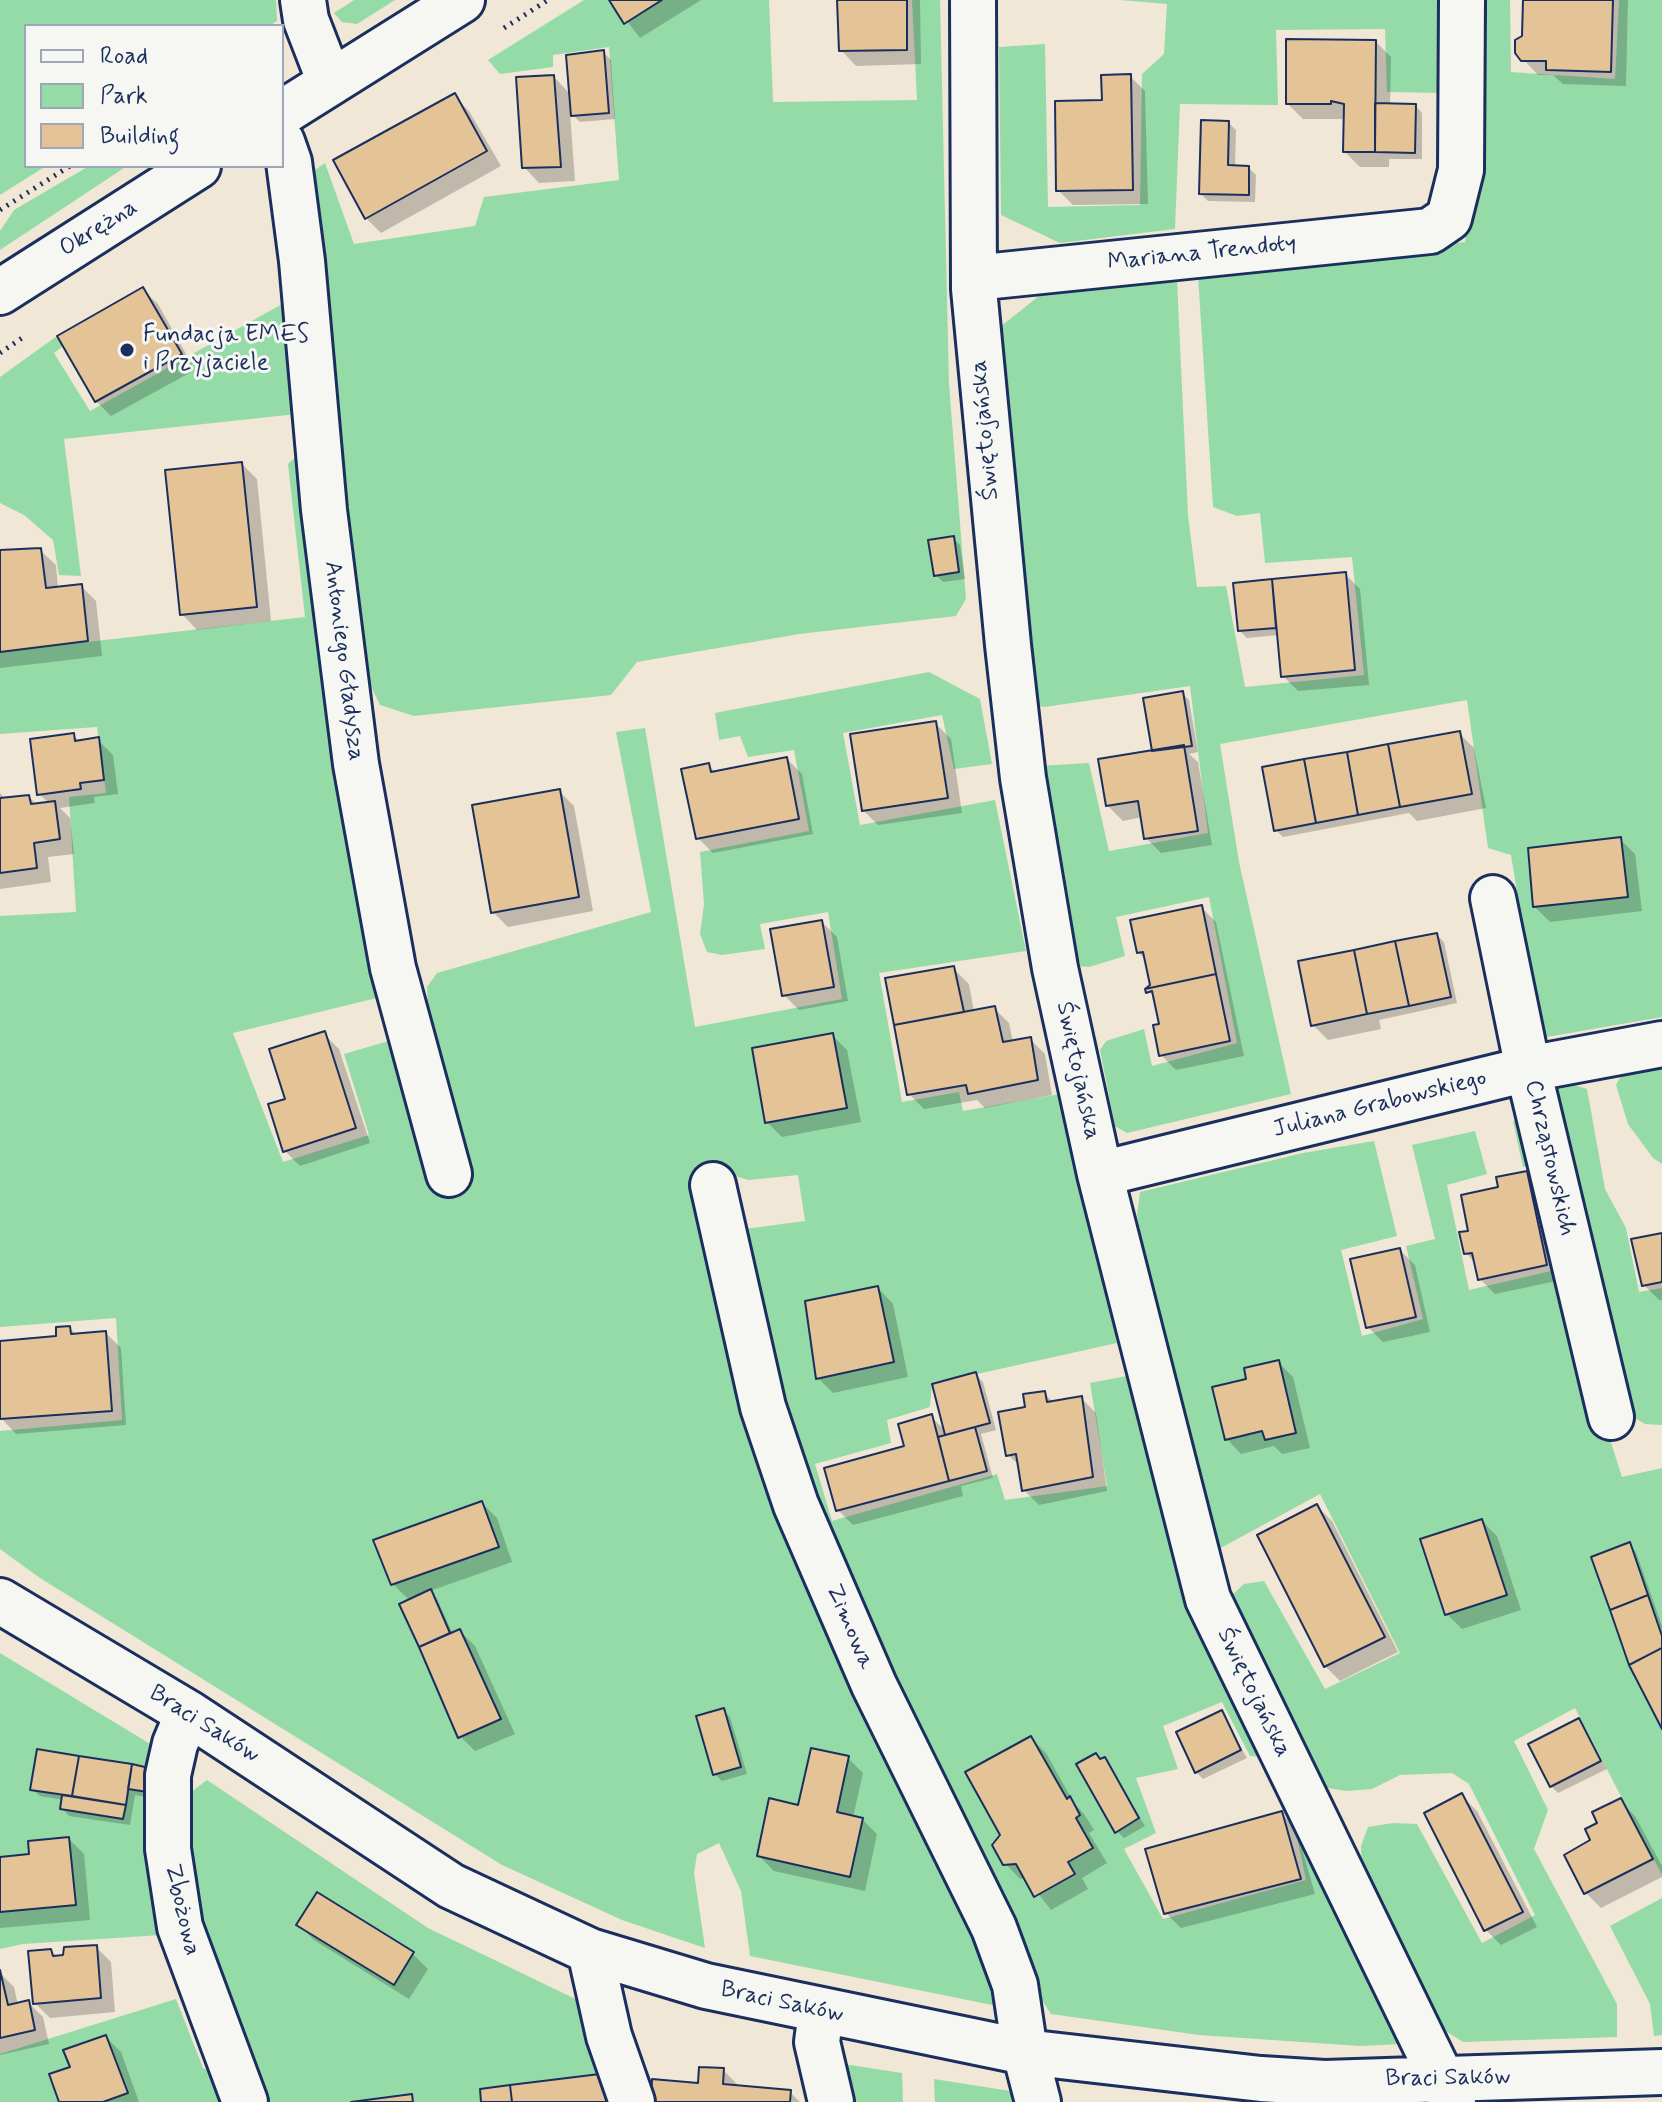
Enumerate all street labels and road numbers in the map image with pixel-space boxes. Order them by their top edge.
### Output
street label: Okrężna [55,194,143,264]
street label: Mariana Trendoty [1106,230,1298,278]
street label: Świętojańska [966,359,1006,501]
street label: Antoniego Gładysza [316,559,370,763]
street label: Świętojańska [1048,999,1106,1143]
street label: Juliana Grabowskiego [1270,1065,1490,1145]
street label: Chrząstowskich [1517,1077,1581,1239]
street label: Zimowa [818,1580,880,1674]
street label: Świętojańska [1209,1623,1297,1763]
street label: Braci Saków [143,1680,265,1770]
street label: Zbożowa [157,1861,205,1959]
street label: Braci Saków [718,1976,846,2030]
street label: Braci Saków [1385,2064,1511,2094]

